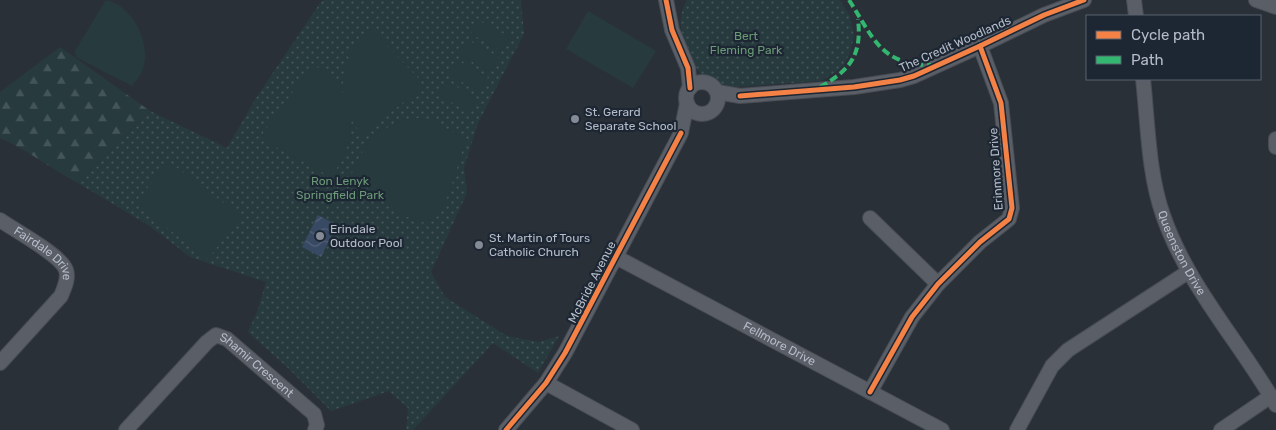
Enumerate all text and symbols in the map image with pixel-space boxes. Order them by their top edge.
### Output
street label: The Credit Woodlands [897,13,1013,75]
legend [1086,15,1261,80]
text: Cycle path [1131,26,1205,44]
park label: Bert Fleming Park [710,29,783,57]
text: Path [1131,51,1164,69]
place label: St. Gerard Separate School [585,105,677,133]
marker: St. Gerard Separate School [569,113,581,125]
street label: Erinmore Drive [986,127,1006,211]
park label: Ron Lenyk Springfield Park [296,174,385,202]
street label: Queenston Drive [1155,209,1209,298]
place label: Erindale Outdoor Pool [330,222,403,250]
street label: Fairdale Drive [11,224,74,281]
marker: Erindale Outdoor Pool [314,230,326,242]
place label: St. Martin of Tours Catholic Church [489,231,590,259]
street label: McBride Avenue [565,238,619,325]
marker: St. Martin of Tours Catholic Church [473,239,485,251]
street label: Fellmore Drive [741,319,818,369]
street label: Shamir Crescent [218,330,297,400]

